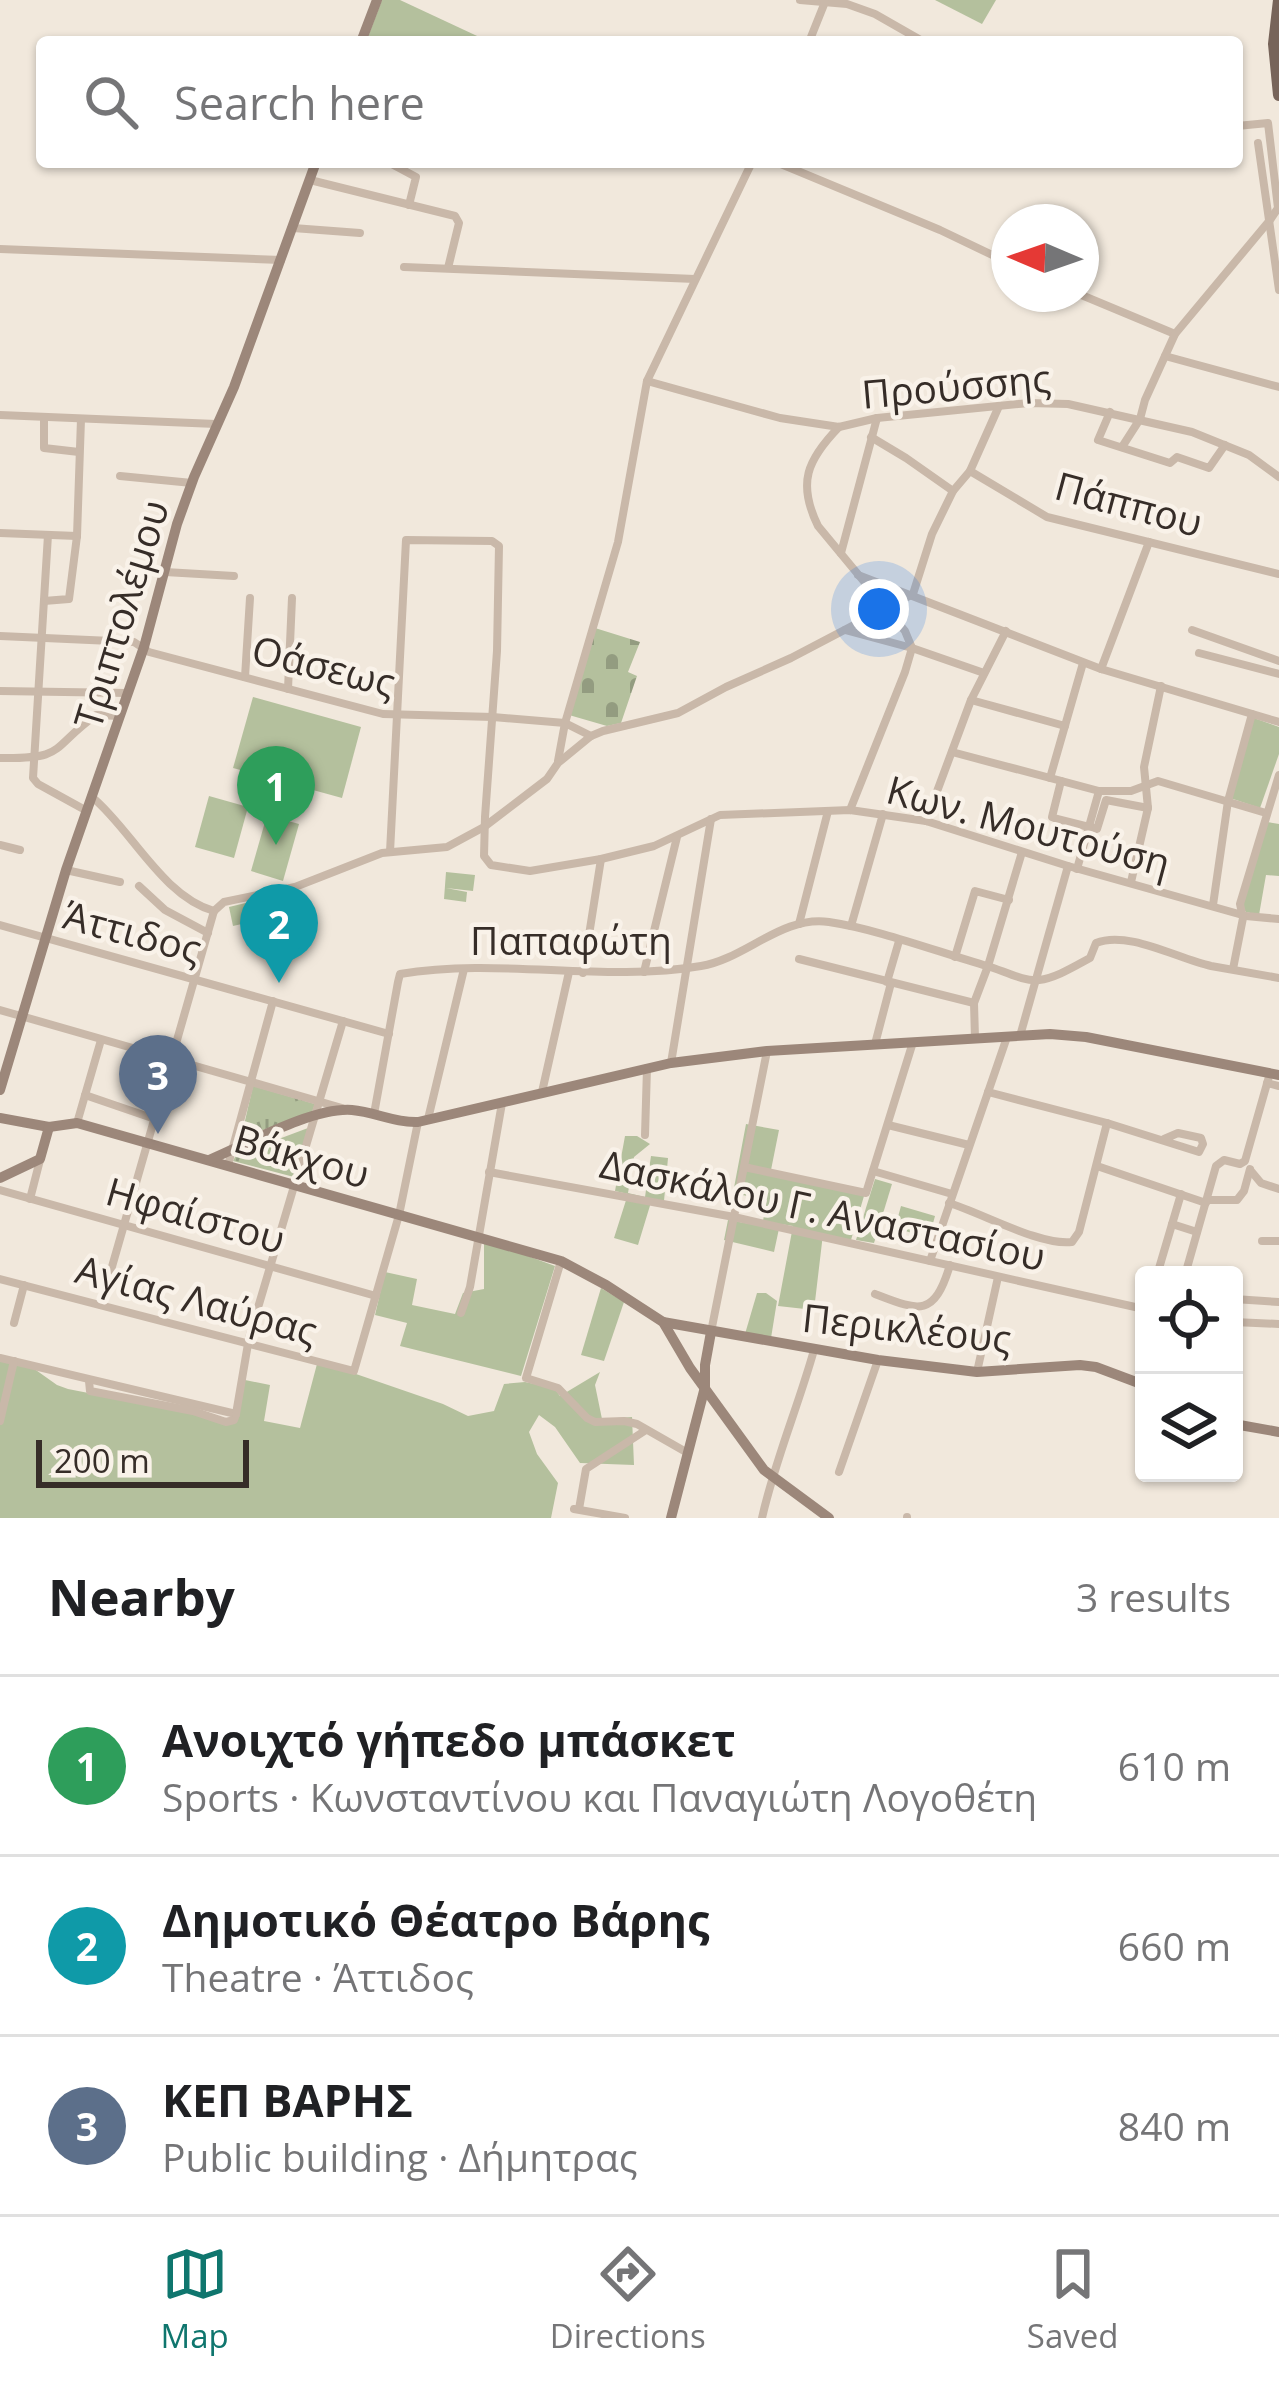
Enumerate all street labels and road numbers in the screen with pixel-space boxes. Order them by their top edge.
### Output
street label: Προύσσης [859,350,1053,420]
street label: Πάππου [1050,458,1208,548]
street label: Τριπτολέμου [60,493,180,735]
street label: Οάσεως [247,622,401,708]
street label: Κων. Μουτούση [881,762,1177,888]
street label: Άττιδος [58,887,208,975]
street label: Παπαφώτη [470,913,672,966]
street label: Βάκχου [228,1111,376,1199]
street label: Δασκάλου Γ. Αναστασίου [596,1136,1050,1282]
street label: Ηφαίστου [101,1163,291,1265]
street label: Αγίας Λαύρας [70,1241,324,1357]
street label: Περικλέους [800,1290,1014,1364]

